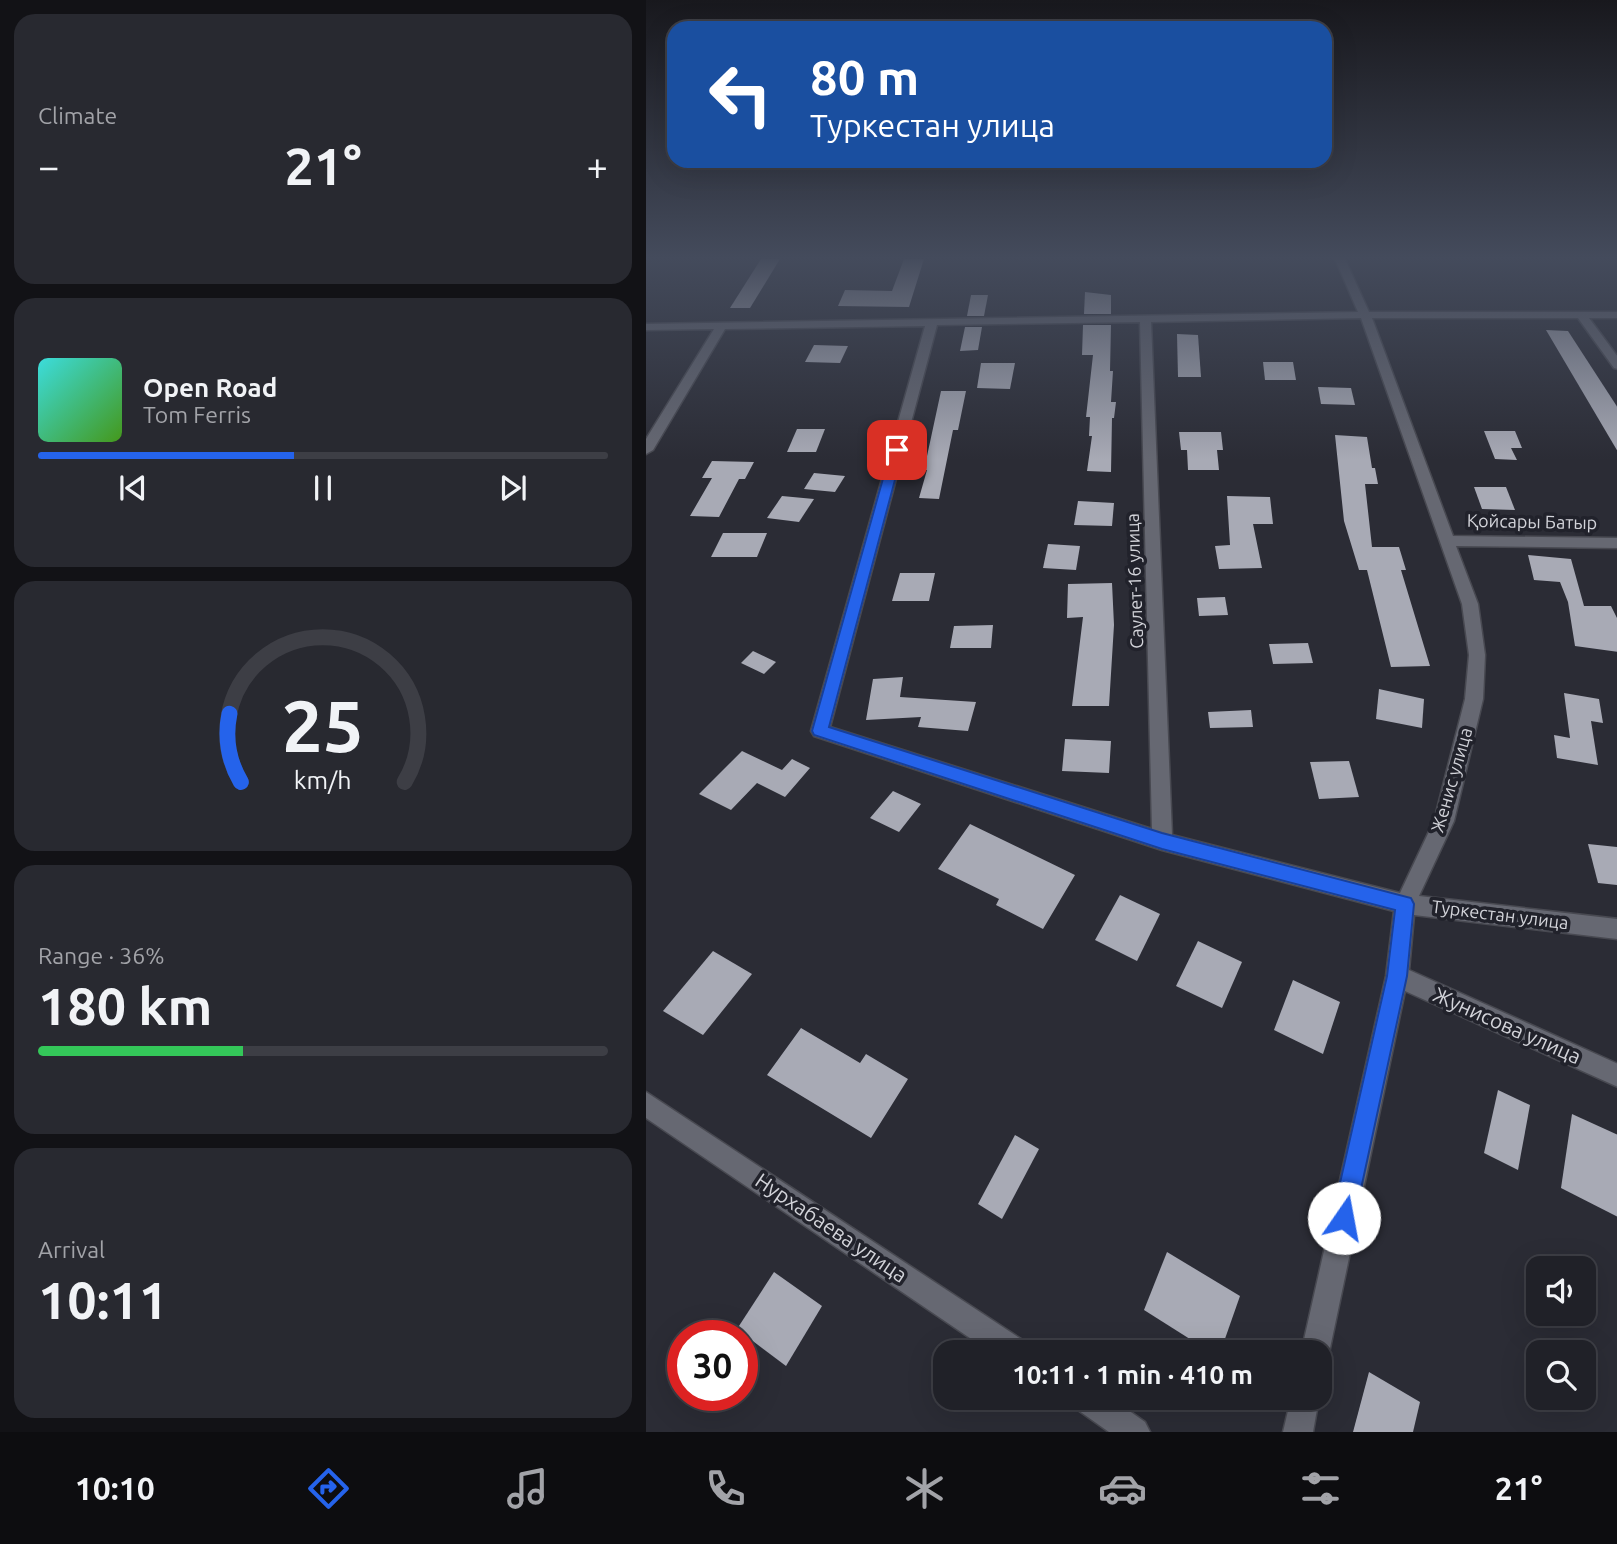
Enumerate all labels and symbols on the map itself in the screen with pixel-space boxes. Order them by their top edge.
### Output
pin [867,420,927,480]
street label: Қойсары Батыр [1467,510,1597,532]
street label: Саулет-16 улица [1122,513,1146,649]
street label: Женис улица [1427,725,1476,834]
street label: Туркестан улица [1431,896,1570,932]
street label: Жунисова улица [1430,982,1585,1068]
street label: Нурхабаева улица [751,1168,912,1287]
position arrow [1307,1181,1381,1255]
speed limit sign: 30 [667,1320,758,1411]

